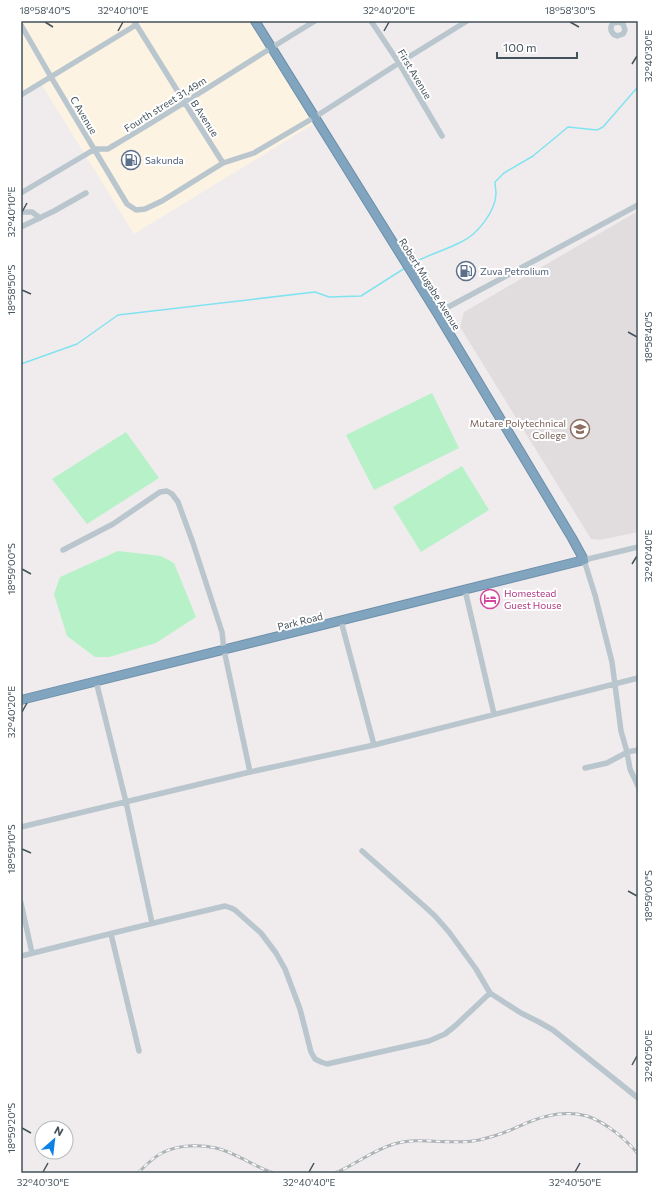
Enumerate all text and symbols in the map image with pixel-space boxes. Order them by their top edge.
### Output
text: 18°58'40"S [20,4,71,16]
text: 32°40'10"E [97,4,149,16]
text: 32°40'20"E [363,4,415,16]
text: 18°58'30"S [545,4,595,16]
text: 32°40'30"E [642,30,654,82]
scale bar [497,34,577,60]
text: 100 m [503,40,537,54]
street label: First Avenue [395,47,435,101]
street label: Fourth street 31,49m [122,74,208,134]
street label: C Avenue [68,94,100,136]
street label: B Avenue [189,97,221,139]
fuel station icon: Sakunda [120,149,142,171]
place label: Sakunda [145,154,184,166]
text: 32°40'10"E [5,186,17,238]
street label: Robert Mugabe Avenue [397,236,463,332]
fuel station icon: Zuva Petrolium [455,260,477,282]
text: 18°58'50"S [5,265,17,315]
place label: Zuva Petrolium [480,265,549,277]
text: 18°58'40"S [642,311,654,362]
place label: Mutare Polytechnical College [470,417,566,441]
school or university icon: Mutare Polytechnical College [569,418,591,440]
text: 32°40'40"E [642,530,654,582]
text: 18°59'00"S [5,543,17,595]
place label: Homestead Guest House [504,587,562,611]
hotel icon: Homestead Guest House [479,588,501,610]
street label: Park Road [276,610,324,632]
text: 32°40'20"E [5,686,17,738]
text: 18°59'10"S [5,824,17,874]
text: 18°59'00"S [642,870,654,922]
text: 32°40'50"E [642,1030,654,1082]
text: 18°59'20"S [5,1103,17,1153]
north arrow [34,1120,74,1160]
text: N [52,1123,66,1138]
text: 32°40'30"E [17,1176,69,1188]
text: 32°40'40"E [283,1176,335,1188]
text: 32°40'50"E [549,1176,601,1188]

